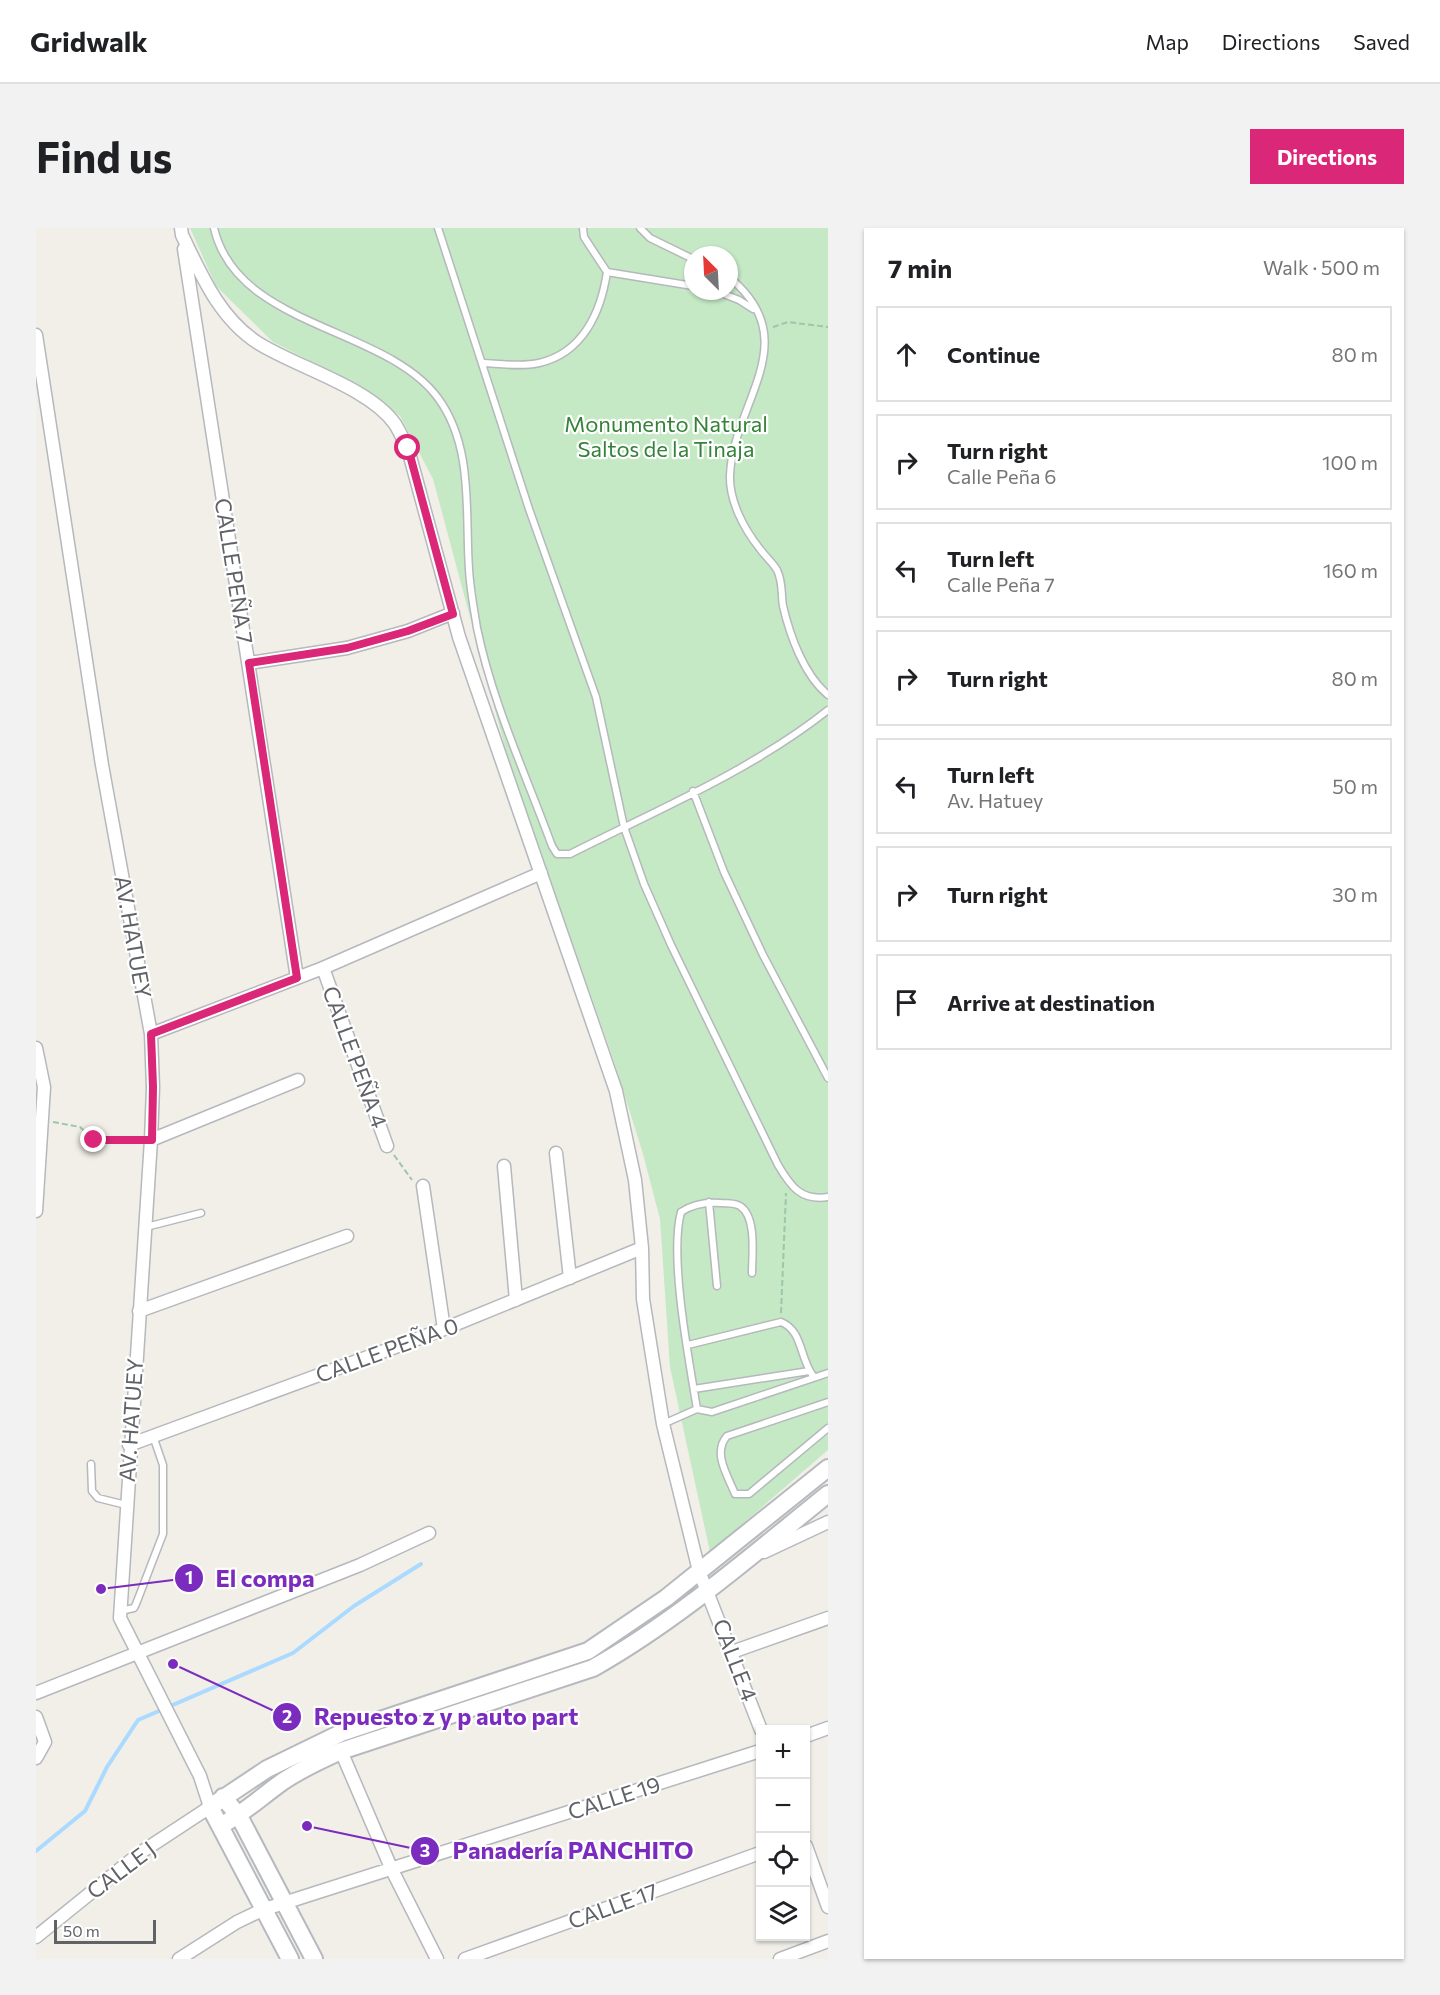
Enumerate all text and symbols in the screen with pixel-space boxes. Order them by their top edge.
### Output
text: Gridwalk [30,24,148,58]
text: Map [1146,29,1189,54]
text: Directions [1222,29,1320,54]
text: Saved [1353,29,1410,54]
button: Directions [1250,129,1404,184]
text: Find us [36,130,172,182]
north arrow [684,246,738,300]
text: 7 min [888,252,952,283]
text: Walk · 500 m [1263,255,1380,279]
icon: ahead [890,338,923,371]
text: Continue [947,341,1040,368]
text: 80 m [1332,342,1378,366]
park label: Monumento Natural Saltos de la Tinaja [564,410,768,462]
route start [394,434,420,460]
text: Turn right [947,437,1048,464]
icon: right [890,446,923,479]
text: 100 m [1322,450,1378,474]
text: Calle Peña 6 [947,464,1056,488]
street label: CALLE PEÑA 7 [210,496,259,646]
text: Turn left [947,545,1034,572]
icon: left [890,554,923,587]
text: 160 m [1323,558,1378,582]
text: Calle Peña 7 [947,572,1055,596]
icon: right [890,662,923,695]
text: Turn right [947,665,1048,692]
text: 80 m [1332,666,1378,690]
text: Turn left [947,761,1034,788]
icon: left [890,770,923,803]
text: 50 m [1332,774,1378,798]
text: Av. Hatuey [947,788,1043,812]
street label: AV. HATUEY [109,873,158,1000]
icon: right [890,878,923,911]
text: Turn right [947,881,1048,908]
text: 30 m [1332,882,1378,906]
street label: CALLE PEÑA 4 [317,982,394,1131]
icon: arrive [890,986,923,1019]
text: Arrive at destination [947,989,1155,1016]
route end [80,1126,106,1152]
street label: CALLE PEÑA 0 [312,1311,462,1388]
street label: AV. HATUEY [113,1357,148,1483]
callout: El compa [174,1557,327,1599]
text: El compa [215,1563,315,1592]
text: 1 [185,1566,193,1588]
street label: CALLE 4 [707,1615,763,1705]
callout: Repuesto z y p auto part [272,1696,590,1738]
text: Repuesto z y p auto part [314,1701,578,1730]
text: 2 [282,1705,292,1727]
map controls [756,1725,810,1941]
button: + [756,1725,810,1779]
street label: CALLE 19 [564,1770,663,1825]
button: − [756,1779,810,1833]
callout: Panadería PANCHITO [410,1830,705,1872]
button: locate [756,1833,810,1887]
street label: CALLE J [81,1835,160,1904]
text: Panadería PANCHITO [452,1835,694,1864]
text: 3 [420,1839,430,1861]
street label: CALLE 17 [564,1877,661,1934]
button: layers [756,1887,810,1941]
scale bar [54,1917,156,1944]
text: 50 m [63,1921,100,1940]

